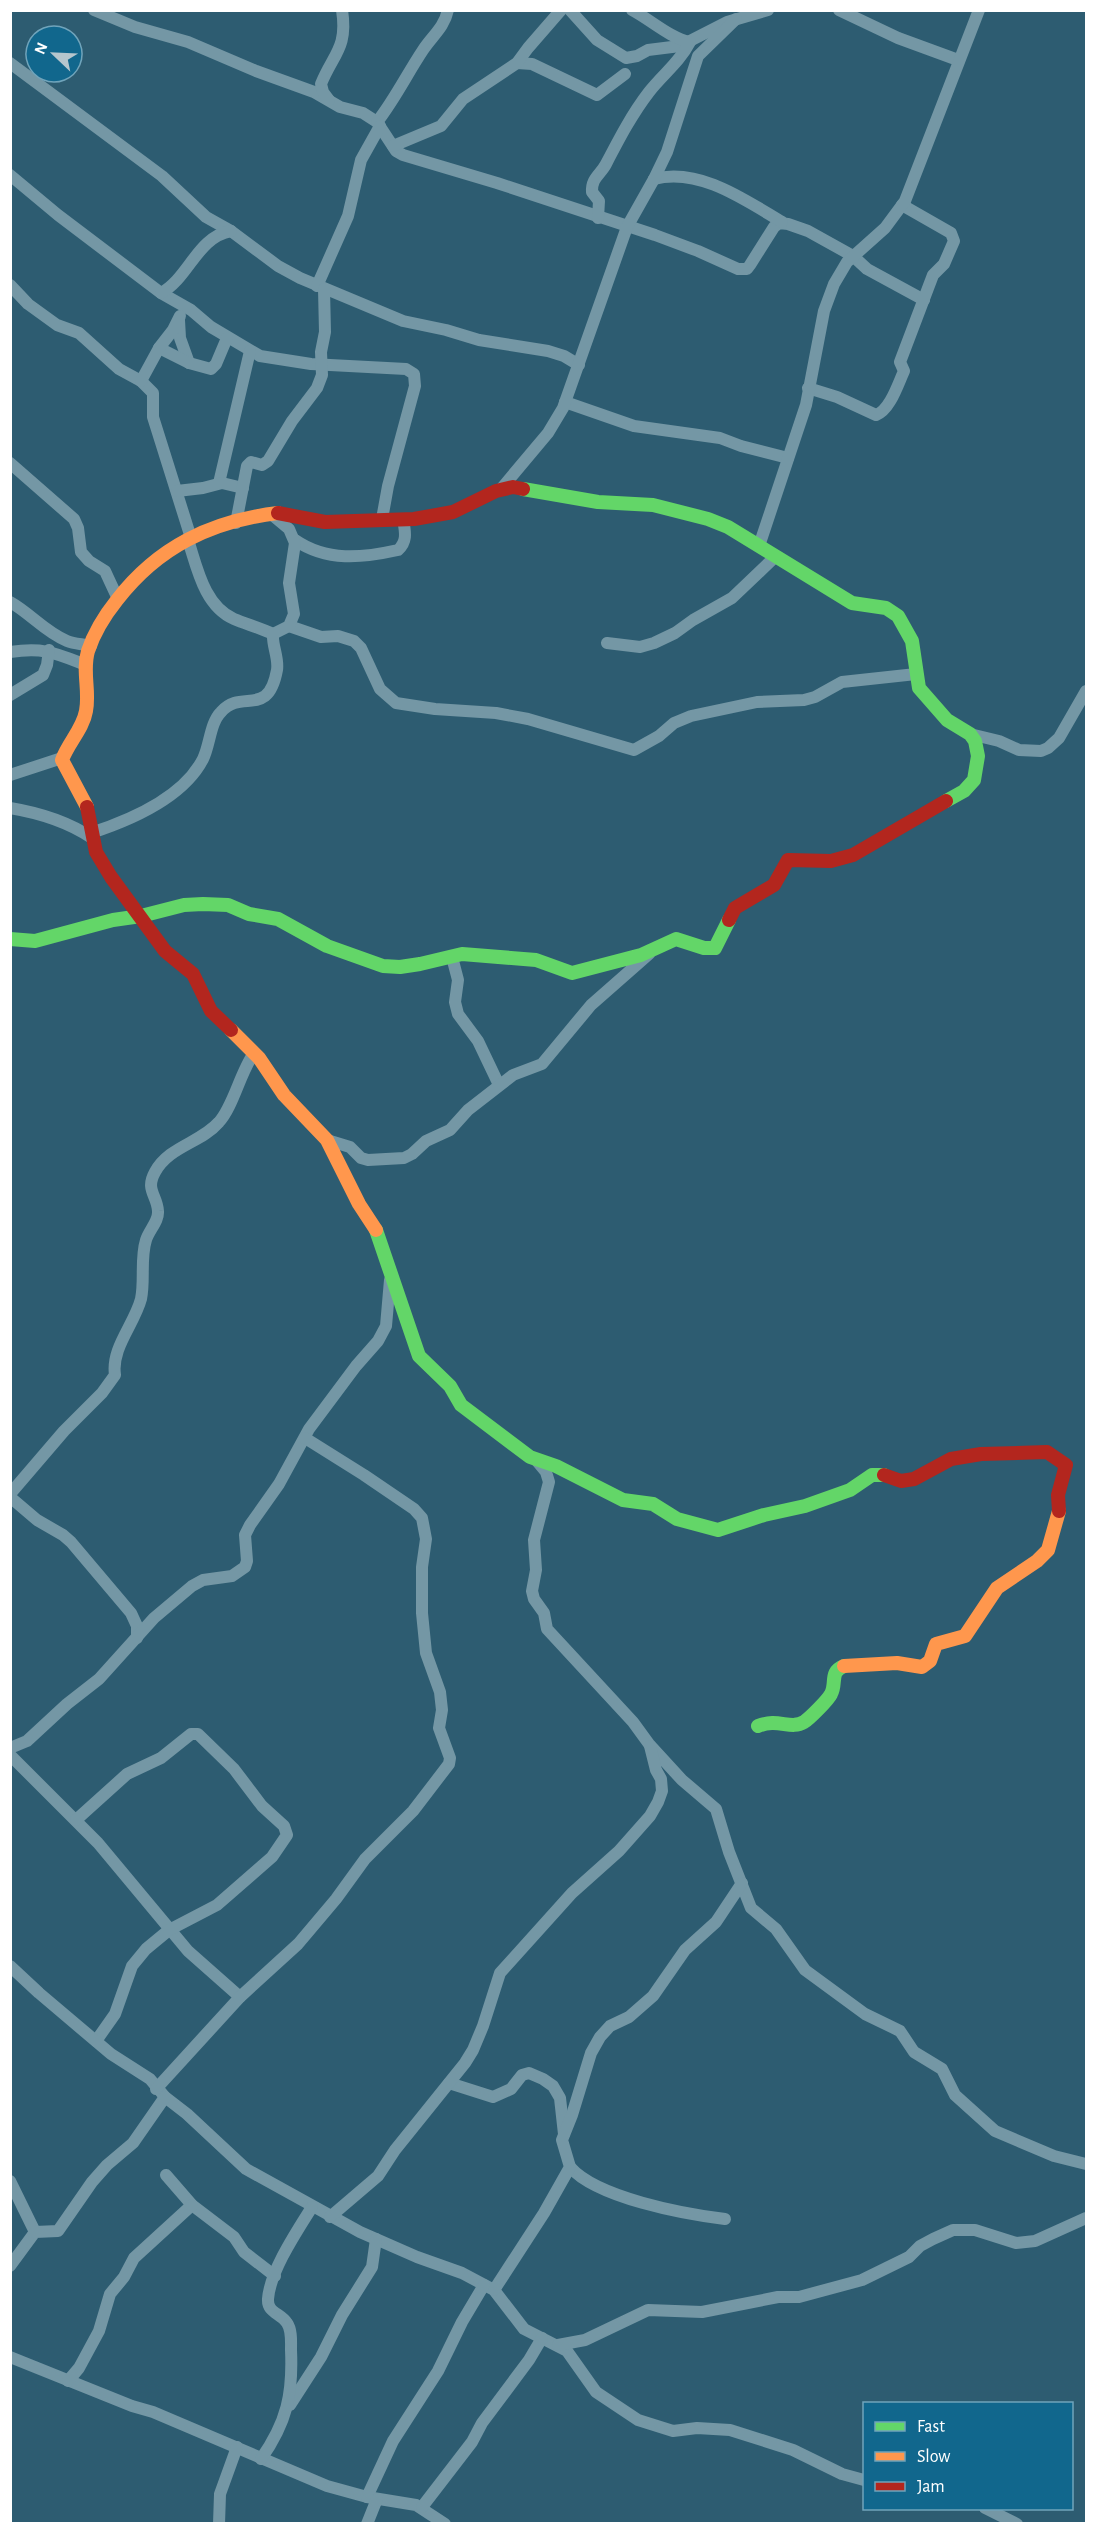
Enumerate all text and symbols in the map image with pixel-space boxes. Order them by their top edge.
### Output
north arrow [24,24,84,84]
text: N [32,40,51,57]
legend [863,2402,1073,2510]
text: Fast [917,2418,945,2436]
text: Slow [917,2448,950,2466]
text: Jam [917,2478,945,2496]

